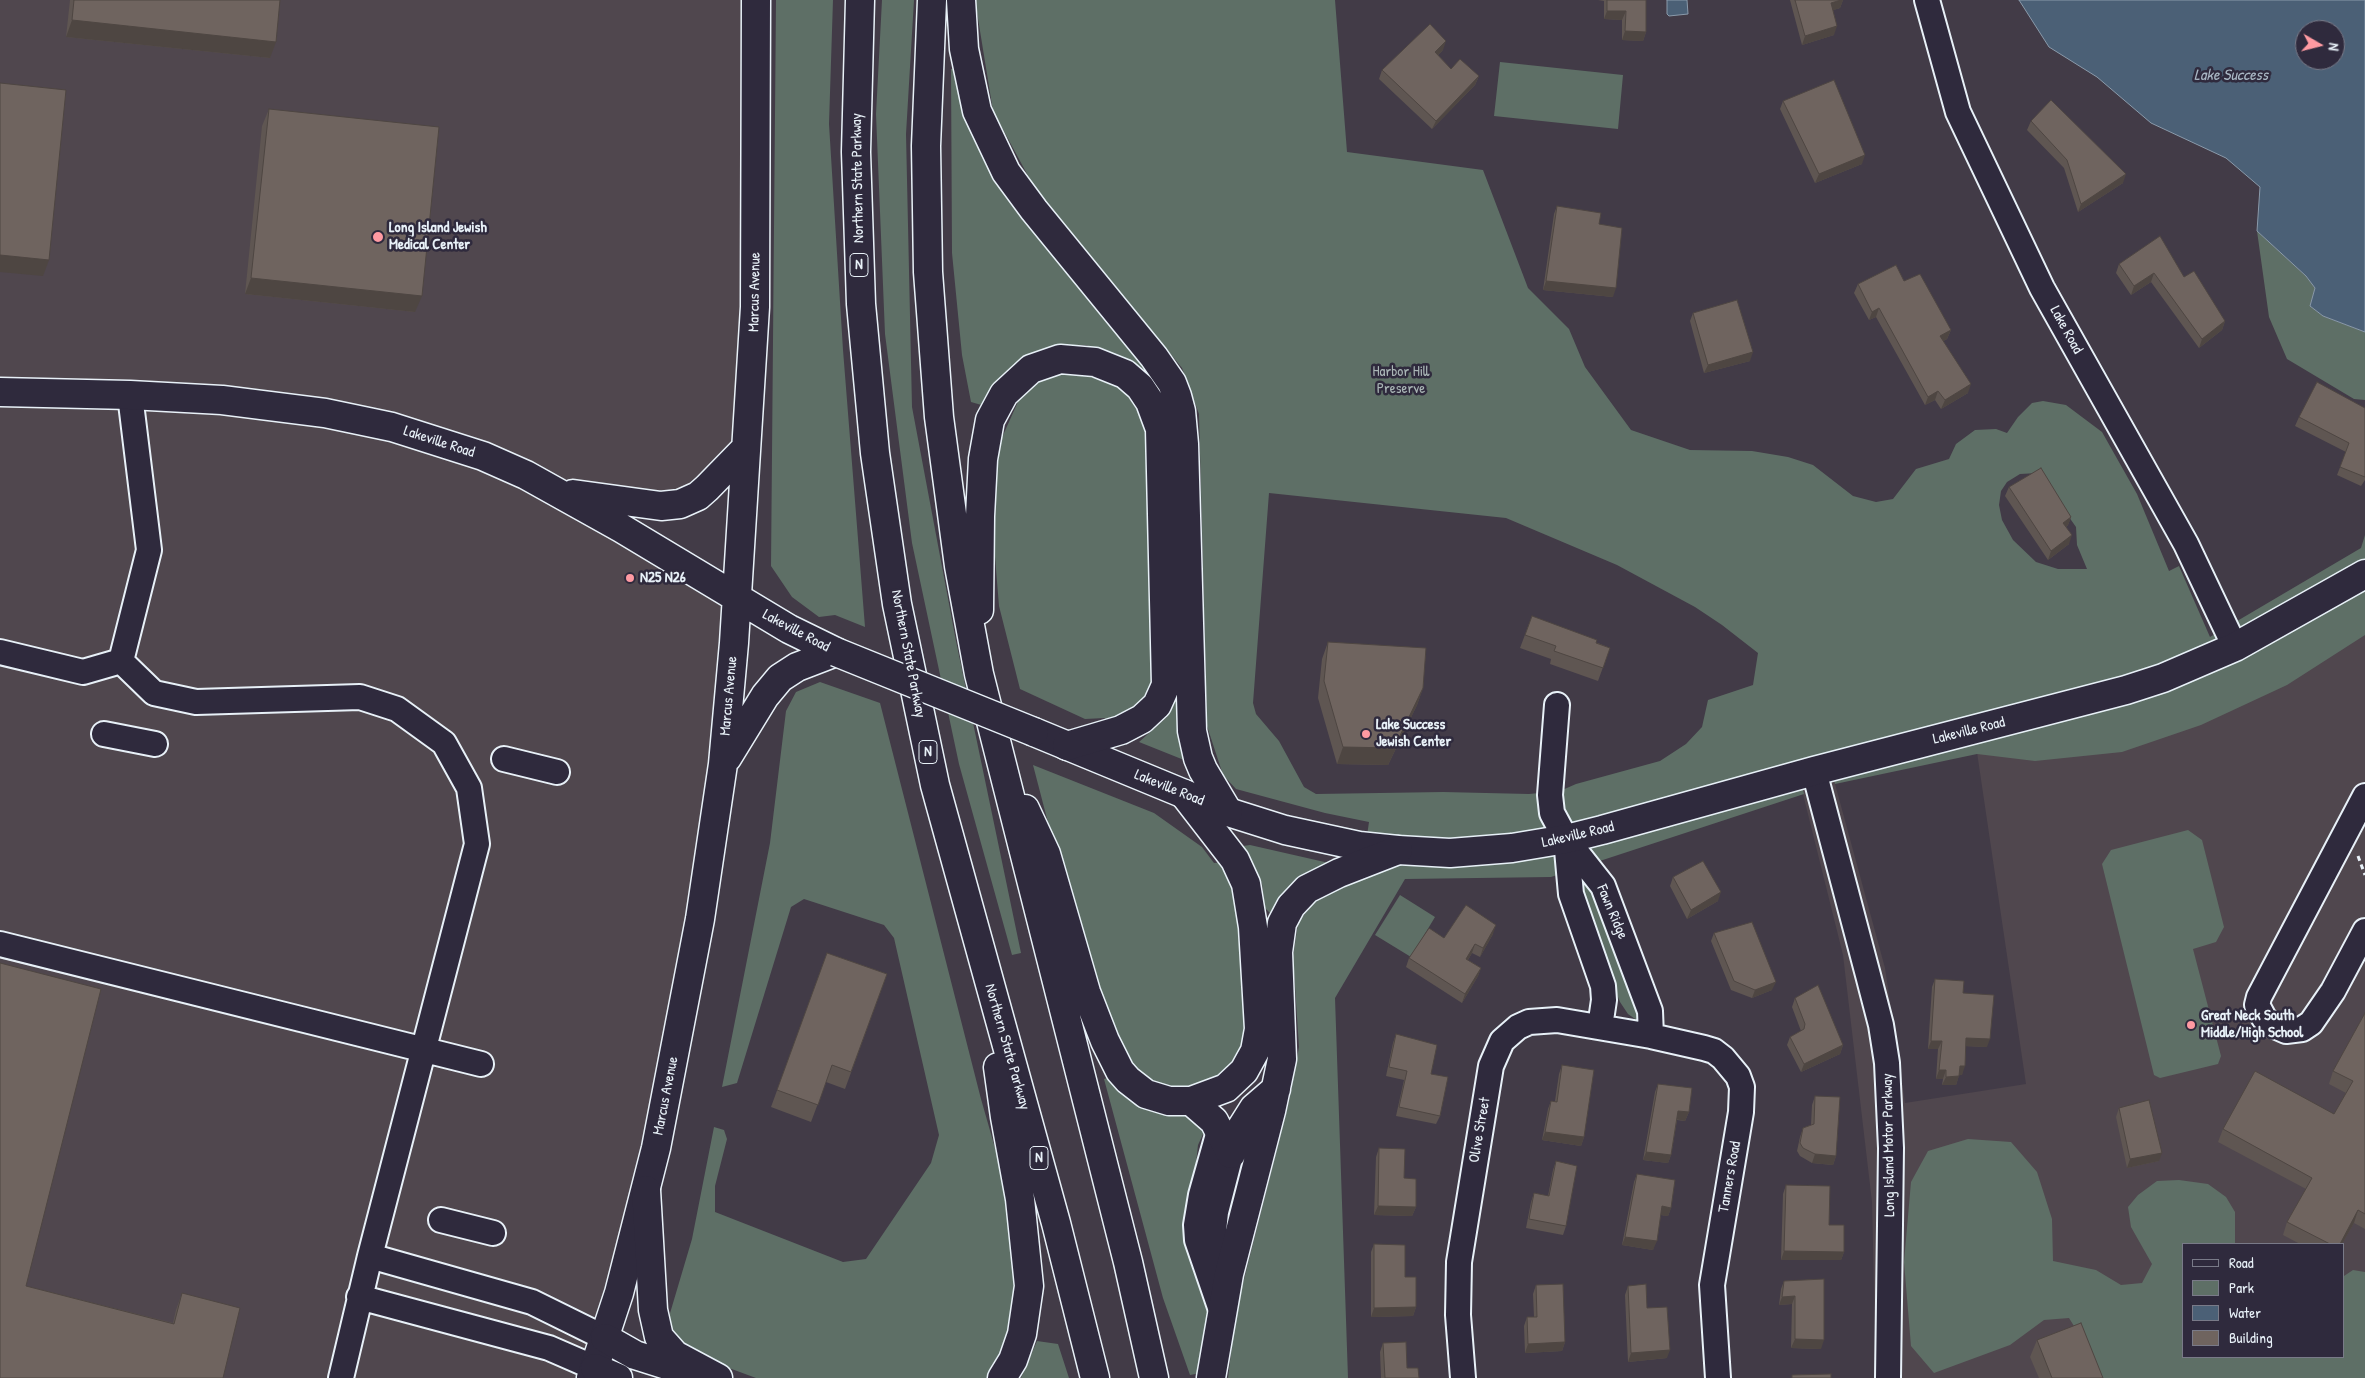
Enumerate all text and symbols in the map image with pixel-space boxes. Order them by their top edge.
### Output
north arrow [2295,20,2345,70]
text: N [2324,42,2344,52]
water label: Lake Success [2194,66,2268,86]
street label: Northern State Parkway [848,113,868,243]
place label: Long Island Jewish Medical Center [389,219,487,254]
marker: Long Island Jewish Medical Center [371,230,385,244]
street label: Marcus Avenue [745,252,765,332]
road number: N [850,254,868,276]
street label: Lake Road [2046,303,2086,357]
park label: Harbor Hill Preserve [1373,363,1429,398]
street label: Lakeville Road [401,422,477,462]
place label: N25 N26 [640,569,686,587]
marker: N25 N26 [624,572,636,584]
street label: Northern State Parkway [887,588,929,720]
street label: Lakeville Road [759,606,833,656]
street label: Marcus Avenue [717,656,741,736]
street label: Lakeville Road [1931,713,2007,749]
place label: Lake Success Jewish Center [1376,716,1451,751]
marker: Lake Success Jewish Center [1360,728,1372,740]
road number: N [919,740,937,764]
street label: Lakeville Road [1132,766,1206,810]
street label: Lakeville Road [1540,818,1616,852]
street label: Fawn Ridge [1593,882,1631,942]
street label: Northern State Parkway [980,982,1034,1112]
place label: Great Neck South Middle/High School [2201,1007,2303,1042]
marker: Great Neck South Middle/High School [2185,1019,2197,1031]
street label: Marcus Avenue [650,1055,682,1137]
street label: Long Island Motor Parkway [1879,1073,1899,1217]
street label: Olive Street [1465,1096,1495,1164]
street label: Tanners Road [1715,1140,1745,1214]
road number: N [1030,1146,1048,1170]
legend [2182,1243,2345,1358]
text: Road [2229,1252,2254,1273]
text: Park [2229,1277,2254,1298]
text: Water [2229,1302,2261,1323]
text: Building [2229,1327,2273,1348]

